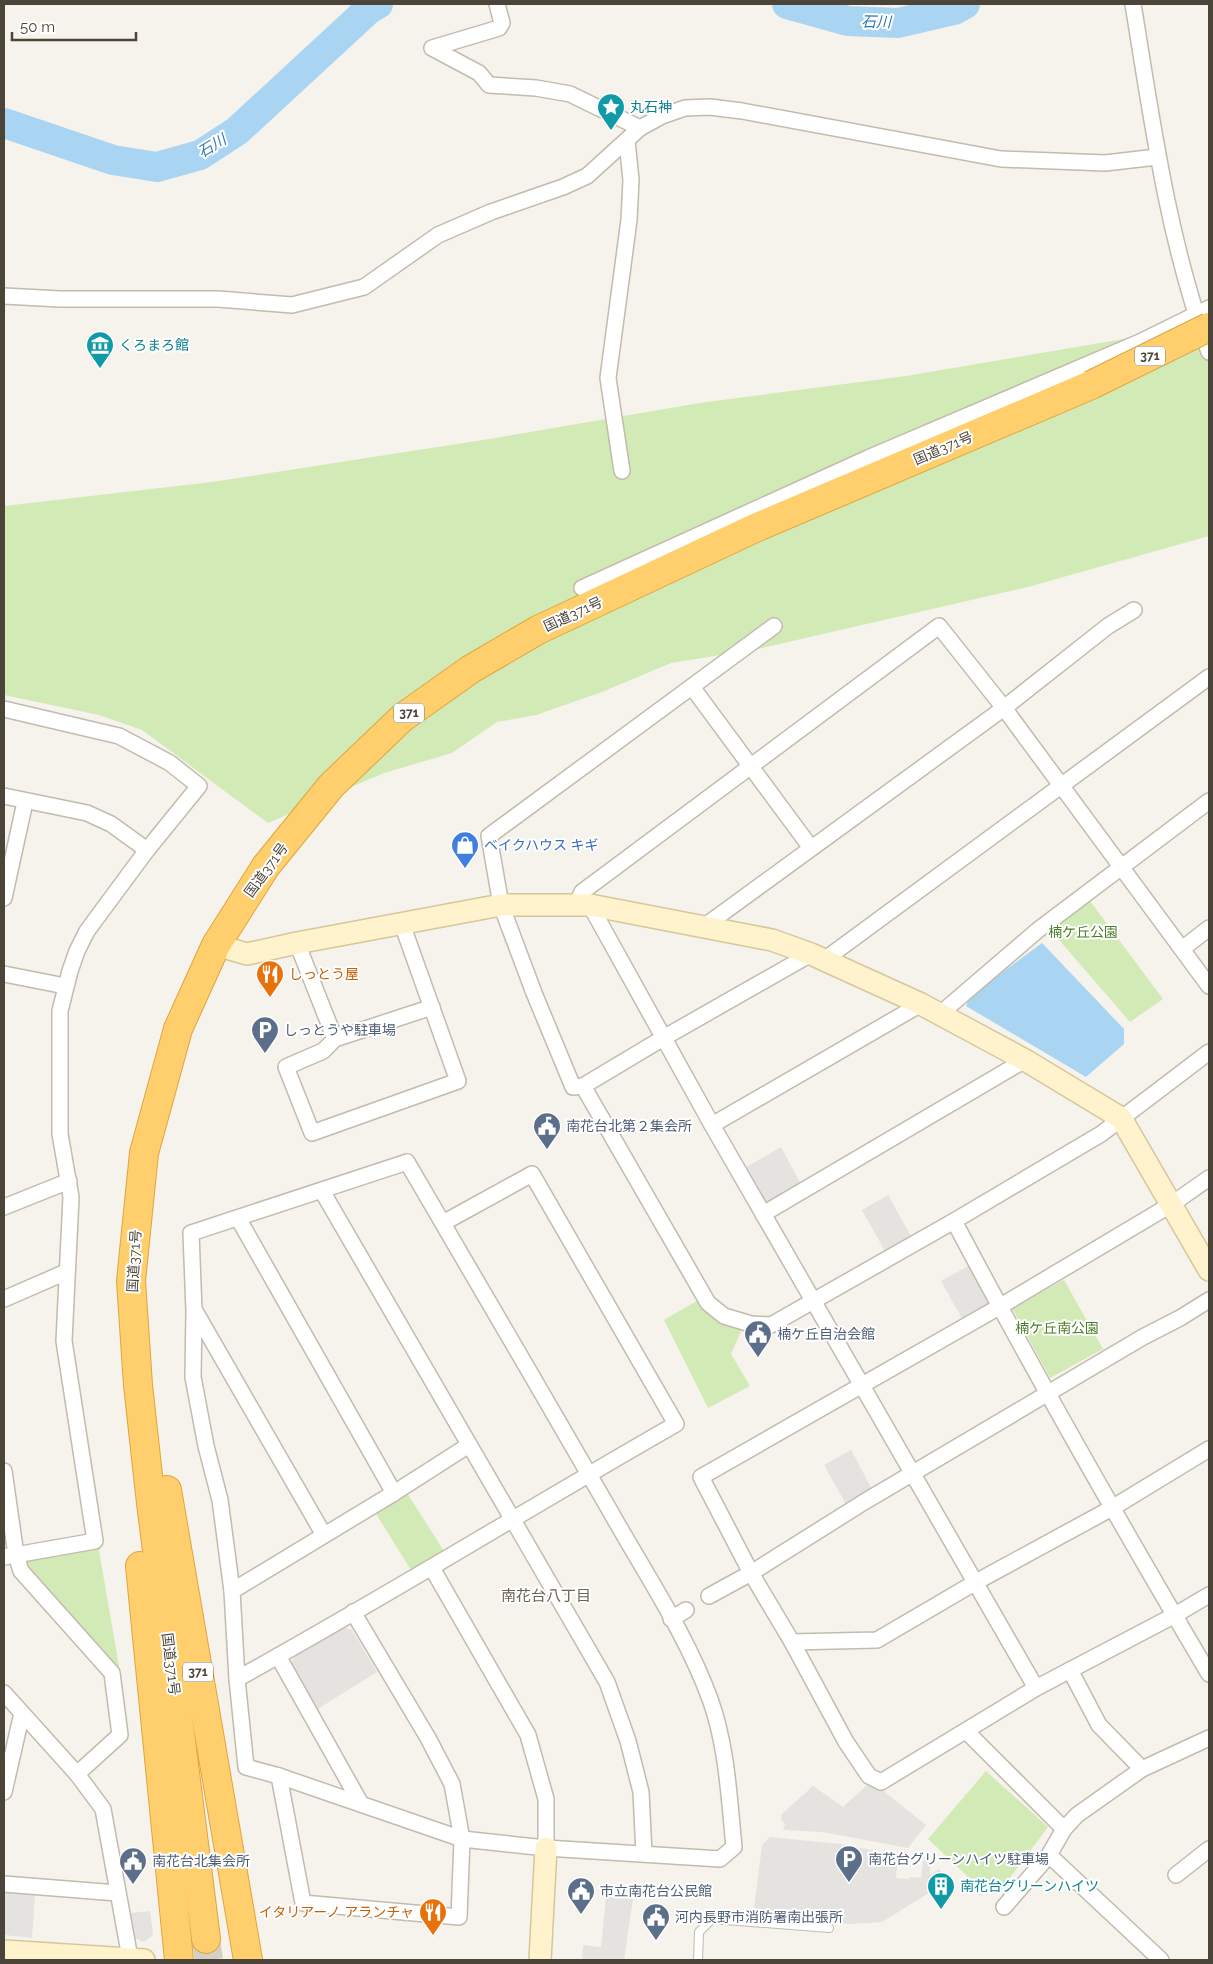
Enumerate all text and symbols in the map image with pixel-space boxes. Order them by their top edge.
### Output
scale bar [12,10,136,42]
water label: 石川 [861,13,893,31]
text: 50 m [20,18,55,36]
place icon: 丸石神 [596,92,626,131]
place label: 丸石神 [630,99,672,115]
water label: 石川 [195,130,231,161]
museum icon: くろまろ館 [85,330,115,369]
place label: くろまろ館 [119,337,189,353]
road number: 371 [1135,346,1165,366]
street label: 国道371号 [911,428,975,468]
street label: 国道371号 [541,593,605,635]
road number: 371 [394,704,424,722]
shop icon: ベイクハウス キギ [450,830,480,869]
place label: ベイクハウス キギ [484,837,599,853]
street label: 国道371号 [241,840,291,900]
park label: 楠ケ丘公園 [1048,924,1118,940]
restaurant icon: しっとう屋 [255,959,285,998]
place label: しっとう屋 [289,966,359,982]
parking icon: しっとうや駐車場 [250,1015,280,1054]
place label: しっとうや駐車場 [284,1022,396,1038]
public building icon: 南花台北第２集会所 [532,1111,562,1150]
place label: 南花台北第２集会所 [566,1118,692,1134]
street label: 国道371号 [124,1229,144,1293]
public building icon: 楠ケ丘自治会館 [743,1319,773,1358]
park label: 楠ケ丘南公園 [1015,1320,1099,1336]
place label: 楠ケ丘自治会館 [777,1326,875,1342]
district label: 南花台八丁目 [501,1587,591,1605]
street label: 国道371号 [159,1632,183,1696]
road number: 371 [183,1662,213,1681]
parking icon: 南花台グリーンハイツ駐車場 [834,1844,864,1883]
public building icon: 南花台北集会所 [118,1846,148,1885]
place label: 南花台グリーンハイツ駐車場 [868,1851,1049,1867]
place label: 南花台北集会所 [152,1853,250,1869]
building icon: 南花台グリーンハイツ [926,1871,956,1910]
public building icon: 市立南花台公民館 [566,1876,596,1915]
place label: 南花台グリーンハイツ [960,1878,1099,1894]
place label: 市立南花台公民館 [600,1883,712,1899]
restaurant icon: イタリアーノ アランチャ [418,1897,448,1936]
public building icon: 河内長野市消防署南出張所 [641,1902,671,1941]
place label: イタリアーノ アランチャ [259,1904,414,1920]
place label: 河内長野市消防署南出張所 [675,1909,843,1925]

